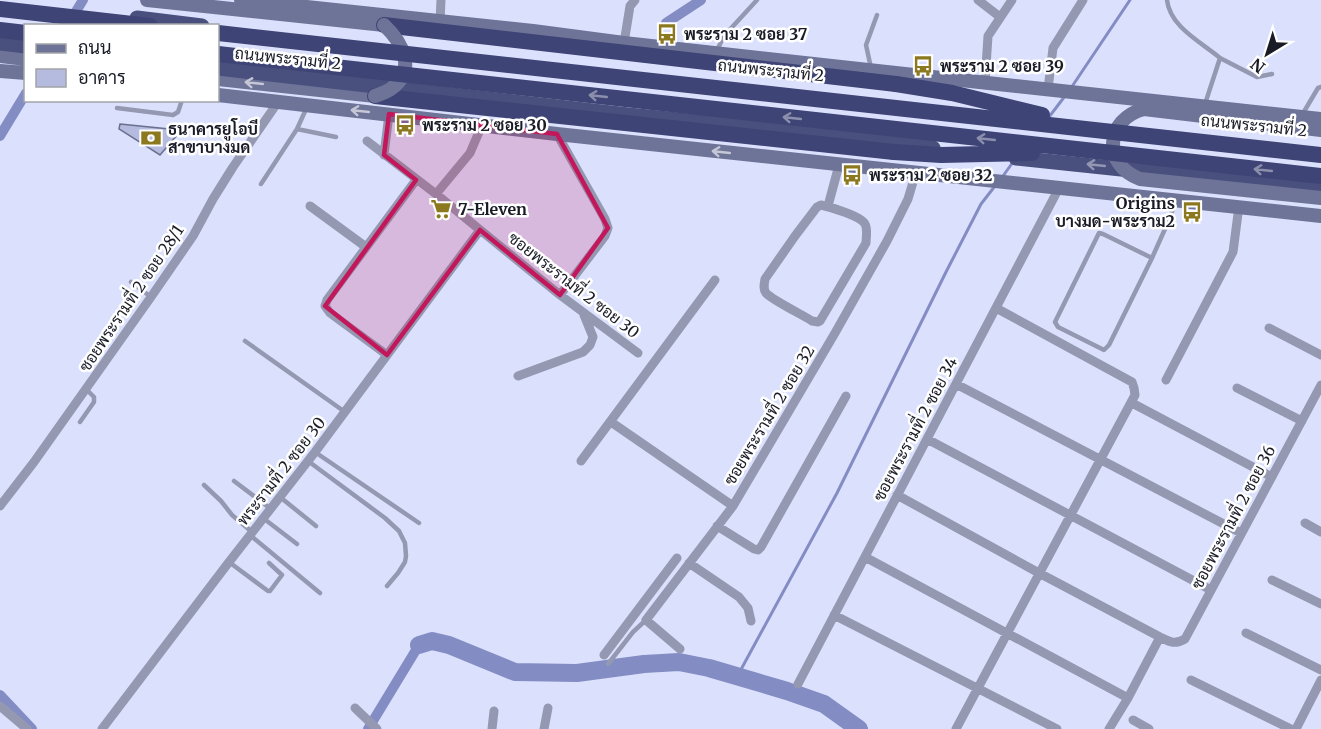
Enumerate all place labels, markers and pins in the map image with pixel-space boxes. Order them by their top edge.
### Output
bus stop icon: พระราม 2 ซอย 37 [655,22,679,46]
place label: พระราม 2 ซอย 37 [684,24,808,44]
bus stop icon: พระราม 2 ซอย 39 [911,54,935,78]
place label: พระราม 2 ซอย 39 [940,56,1064,76]
bus stop icon: พระราม 2 ซอย 30 [393,113,417,137]
place label: พระราม 2 ซอย 30 [422,115,547,135]
place label: ธนาคารยูโอบี สาขาบางมด [168,118,258,157]
bank icon: ธนาคารยูโอบี สาขาบางมด [139,126,163,150]
bus stop icon: พระราม 2 ซอย 32 [840,163,864,187]
place label: พระราม 2 ซอย 32 [869,165,992,185]
place label: Origins บางมด-พระราม2 [1055,193,1175,231]
supermarket icon: 7-Eleven [429,197,453,221]
place label: 7-Eleven [458,199,527,219]
bus stop icon: Origins บางมด-พระราม2 [1180,200,1204,224]

